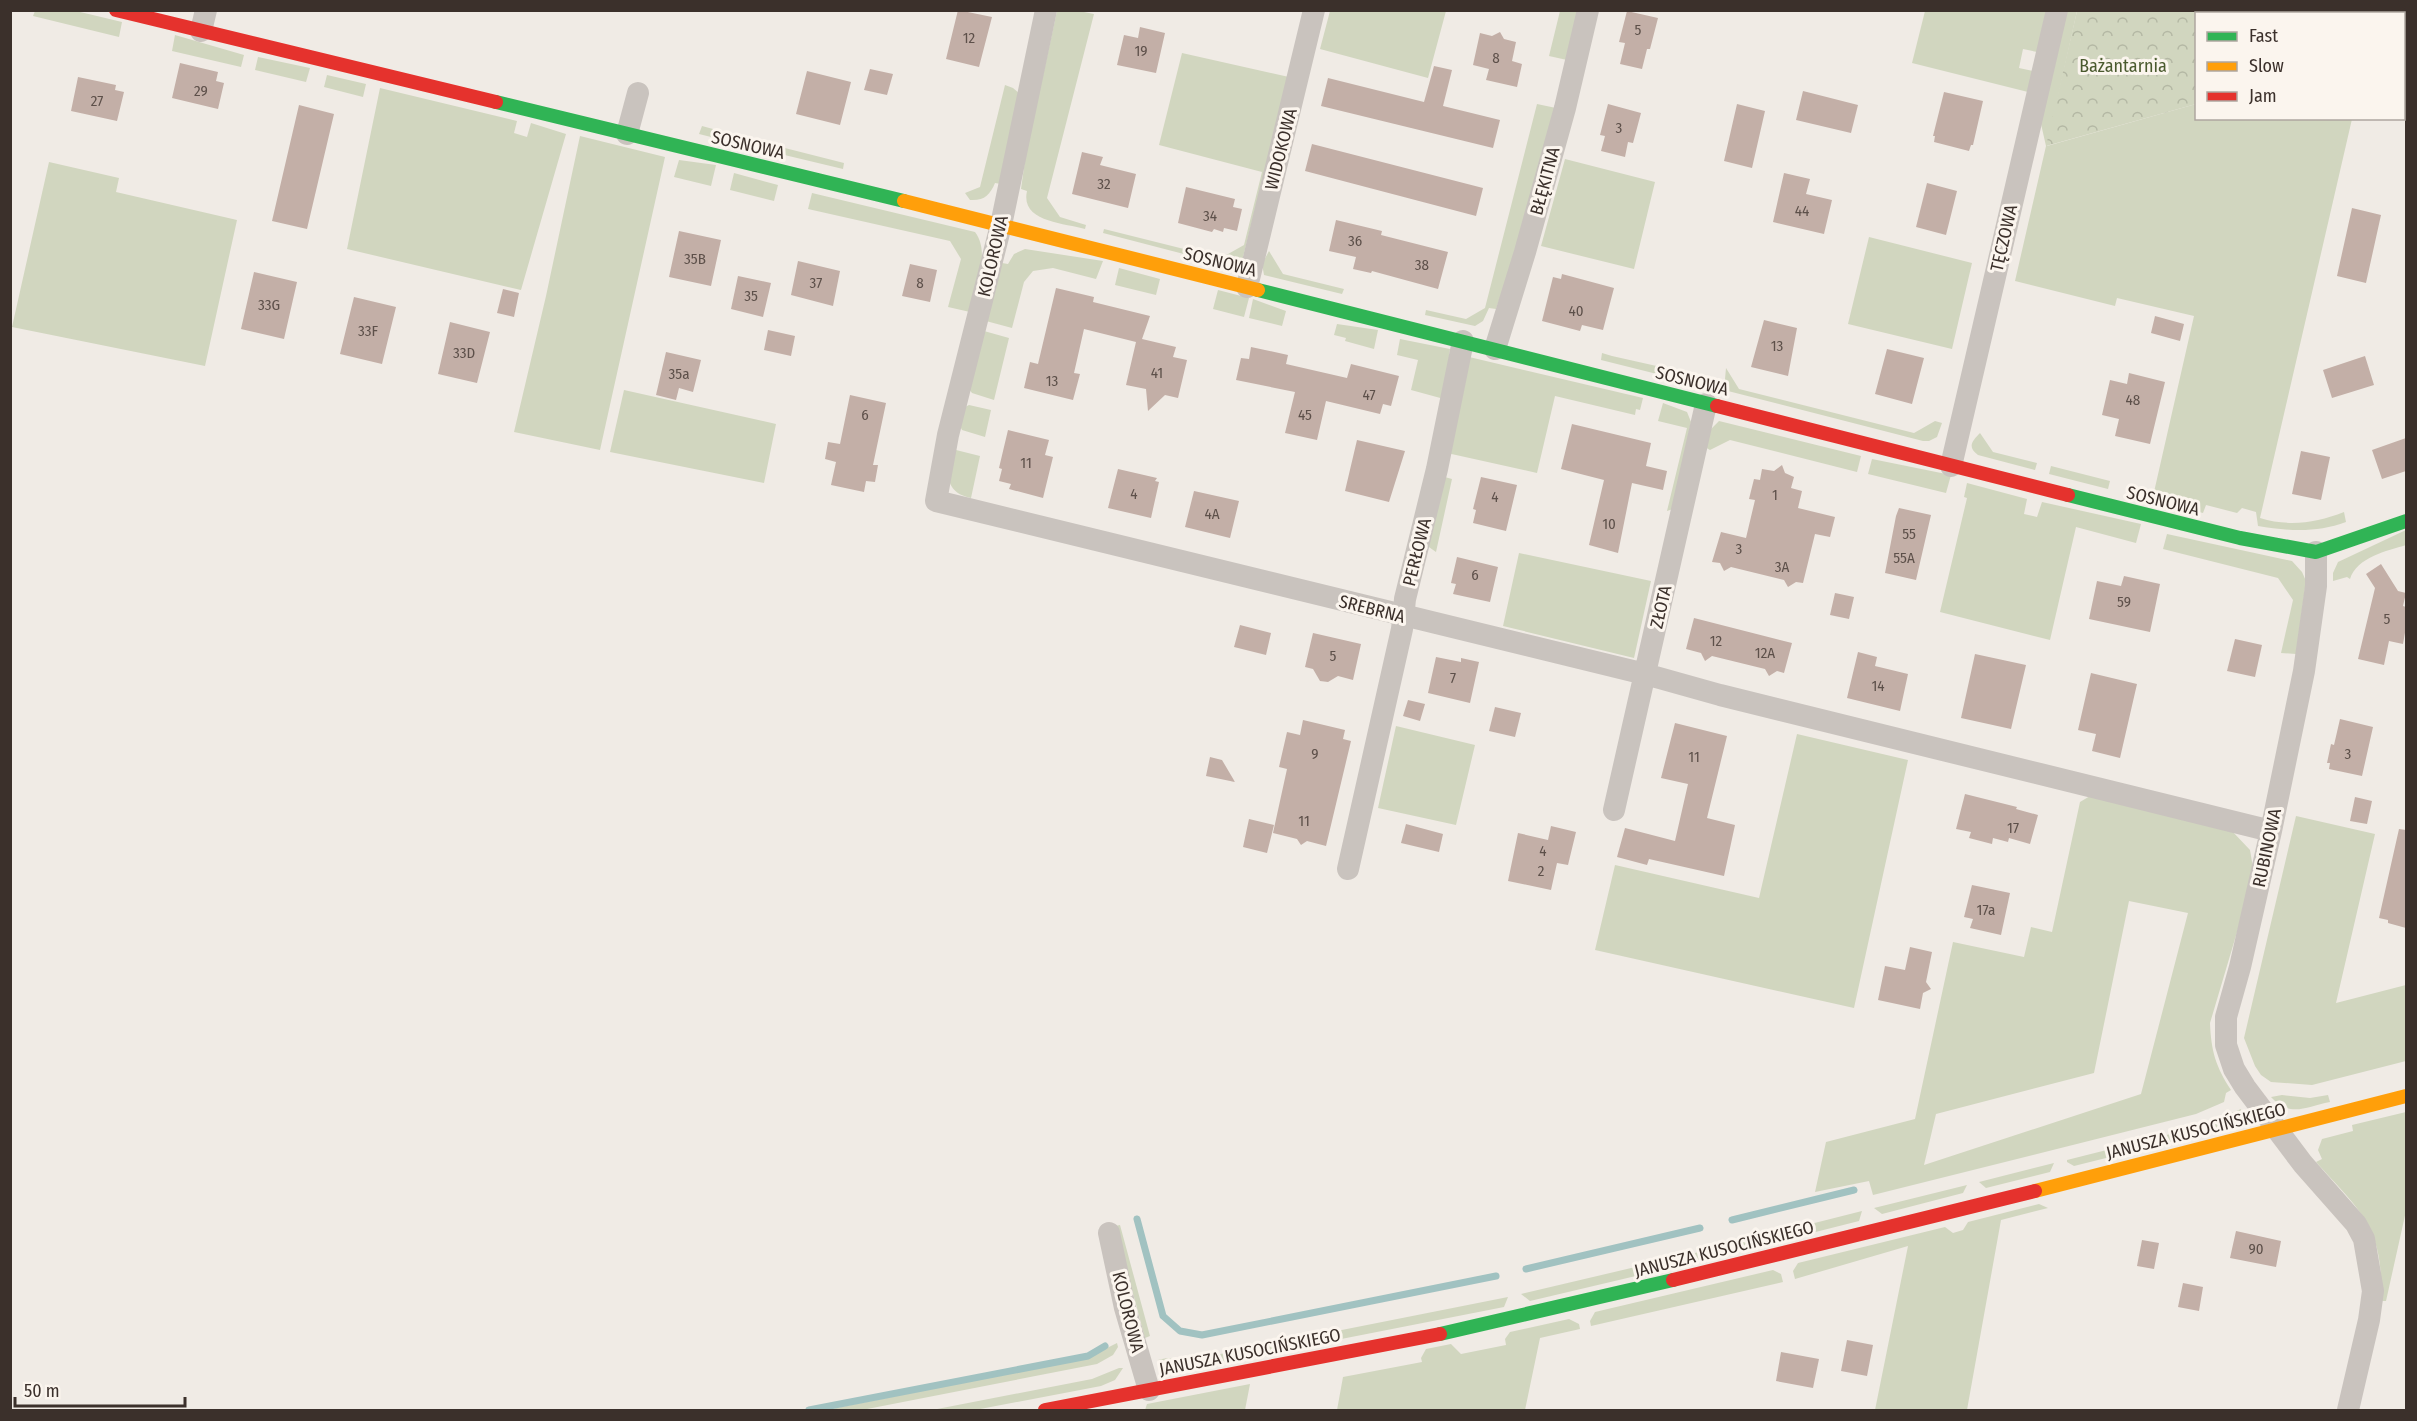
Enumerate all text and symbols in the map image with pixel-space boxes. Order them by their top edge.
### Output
legend [2195,12,2405,120]
house number: 5 [1635,21,1642,39]
text: Fast [2249,25,2278,47]
house number: 12 [963,29,976,47]
house number: 19 [1134,42,1148,60]
house number: 8 [1492,49,1500,67]
park label: Bażantarnia [2079,55,2167,77]
text: Slow [2249,55,2284,77]
house number: 29 [194,82,208,100]
text: Jam [2249,85,2277,107]
house number: 27 [91,92,103,110]
street label: WIDOKOWA [1260,105,1302,192]
house number: 3 [1616,119,1623,137]
street label: SOSNOWA [709,126,787,164]
street label: BŁĘKITNA [1525,144,1565,217]
house number: 32 [1097,175,1111,193]
house number: 44 [1795,202,1809,220]
street label: TĘCZOWA [1986,202,2022,274]
house number: 34 [1203,207,1217,225]
street label: KOLOROWA [973,213,1013,299]
house number: 36 [1348,232,1362,250]
street label: SOSNOWA [1181,242,1259,282]
house number: 35B [684,250,706,268]
house number: 38 [1415,256,1429,274]
house number: 37 [810,274,822,292]
house number: 8 [916,274,924,292]
house number: 35 [744,287,758,305]
house number: 33G [258,296,280,314]
house number: 40 [1568,302,1584,320]
house number: 33F [358,322,378,340]
house number: 13 [1771,337,1784,355]
house number: 33D [453,344,475,362]
street label: SOSNOWA [1653,361,1731,401]
house number: 41 [1151,364,1163,382]
house number: 35a [668,365,690,383]
house number: 13 [1046,372,1059,390]
house number: 47 [1362,386,1376,404]
house number: 48 [2126,391,2140,409]
house number: 6 [861,406,869,424]
house number: 45 [1298,406,1312,424]
house number: 11 [1020,454,1032,472]
street label: SOSNOWA [2124,481,2202,521]
house number: 4 [1130,485,1138,503]
house number: 1 [1772,486,1778,504]
house number: 4 [1491,488,1499,506]
house number: 4A [1204,505,1220,523]
street label: PERŁOWA [1398,515,1436,588]
house number: 10 [1602,515,1616,533]
house number: 55 [1902,525,1916,543]
house number: 3 [1736,540,1743,558]
house number: 55A [1893,549,1915,567]
house number: 3A [1775,558,1789,576]
house number: 6 [1471,566,1479,584]
street label: ZŁOTA [1645,583,1677,631]
street label: SREBRNA [1337,590,1408,628]
house number: 59 [2117,593,2131,611]
house number: 5 [2384,610,2391,628]
house number: 12 [1710,632,1723,650]
house number: 12A [1755,644,1775,662]
house number: 5 [1330,647,1337,665]
house number: 7 [1450,669,1456,687]
house number: 14 [1871,677,1885,695]
house number: 9 [1311,745,1319,763]
house number: 3 [2345,745,2352,763]
house number: 11 [1688,748,1700,766]
street label: RUBINOWA [2248,806,2286,889]
house number: 11 [1298,812,1310,830]
house number: 17 [2007,819,2019,837]
house number: 4 [1539,842,1547,860]
house number: 2 [1538,862,1545,880]
house number: 17a [1977,901,1995,919]
street label: JANUSZA KUSOCIŃSKIEGO [2104,1097,2288,1164]
street label: JANUSZA KUSOCIŃSKIEGO [1632,1215,1816,1282]
house number: 90 [2248,1240,2264,1258]
street label: KOLOROWA [1107,1269,1149,1355]
street label: JANUSZA KUSOCIŃSKIEGO [1157,1323,1343,1380]
scale bar [15,1370,184,1408]
text: 50 m [24,1380,60,1402]

